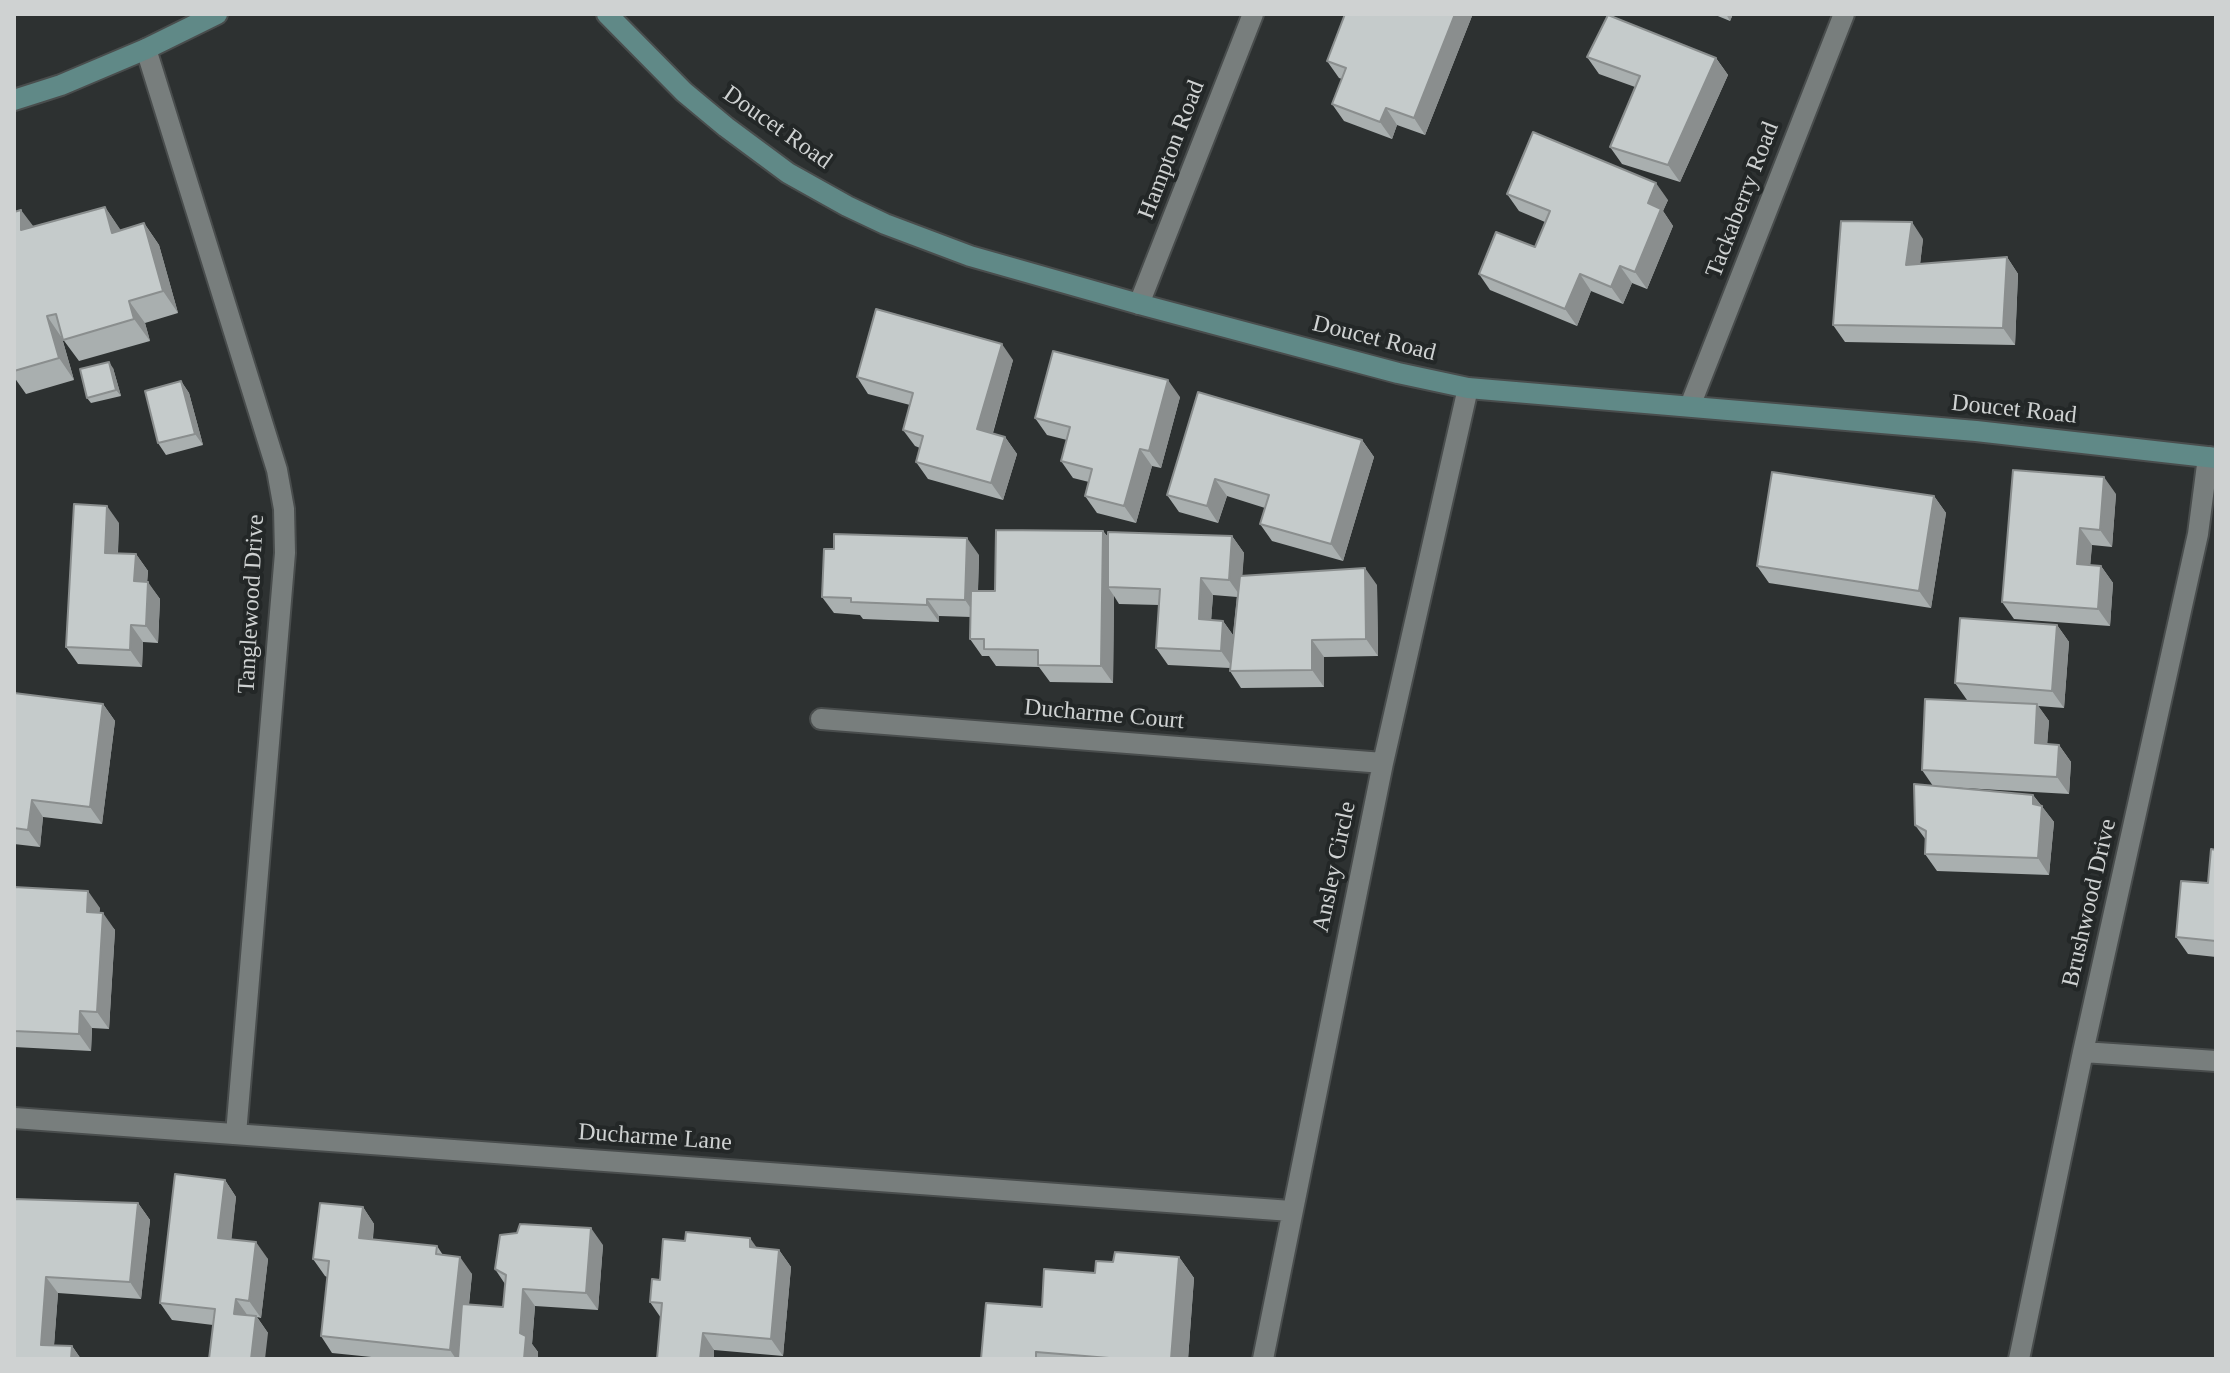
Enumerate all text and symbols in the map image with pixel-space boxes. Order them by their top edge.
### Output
street label: Hampton Road [1132,77,1212,223]
street label: Doucet Road [717,80,837,176]
street label: Tackaberry Road [1700,118,1786,282]
street label: Doucet Road [1309,310,1439,368]
street label: Doucet Road [1950,389,2078,431]
street label: Tanglewood Drive [233,514,271,694]
street label: Ducharme Court [1023,694,1185,736]
street label: Ansley Circle [1307,799,1363,935]
street label: Brushwood Drive [2057,816,2123,990]
street label: Ducharme Lane [577,1118,733,1158]

